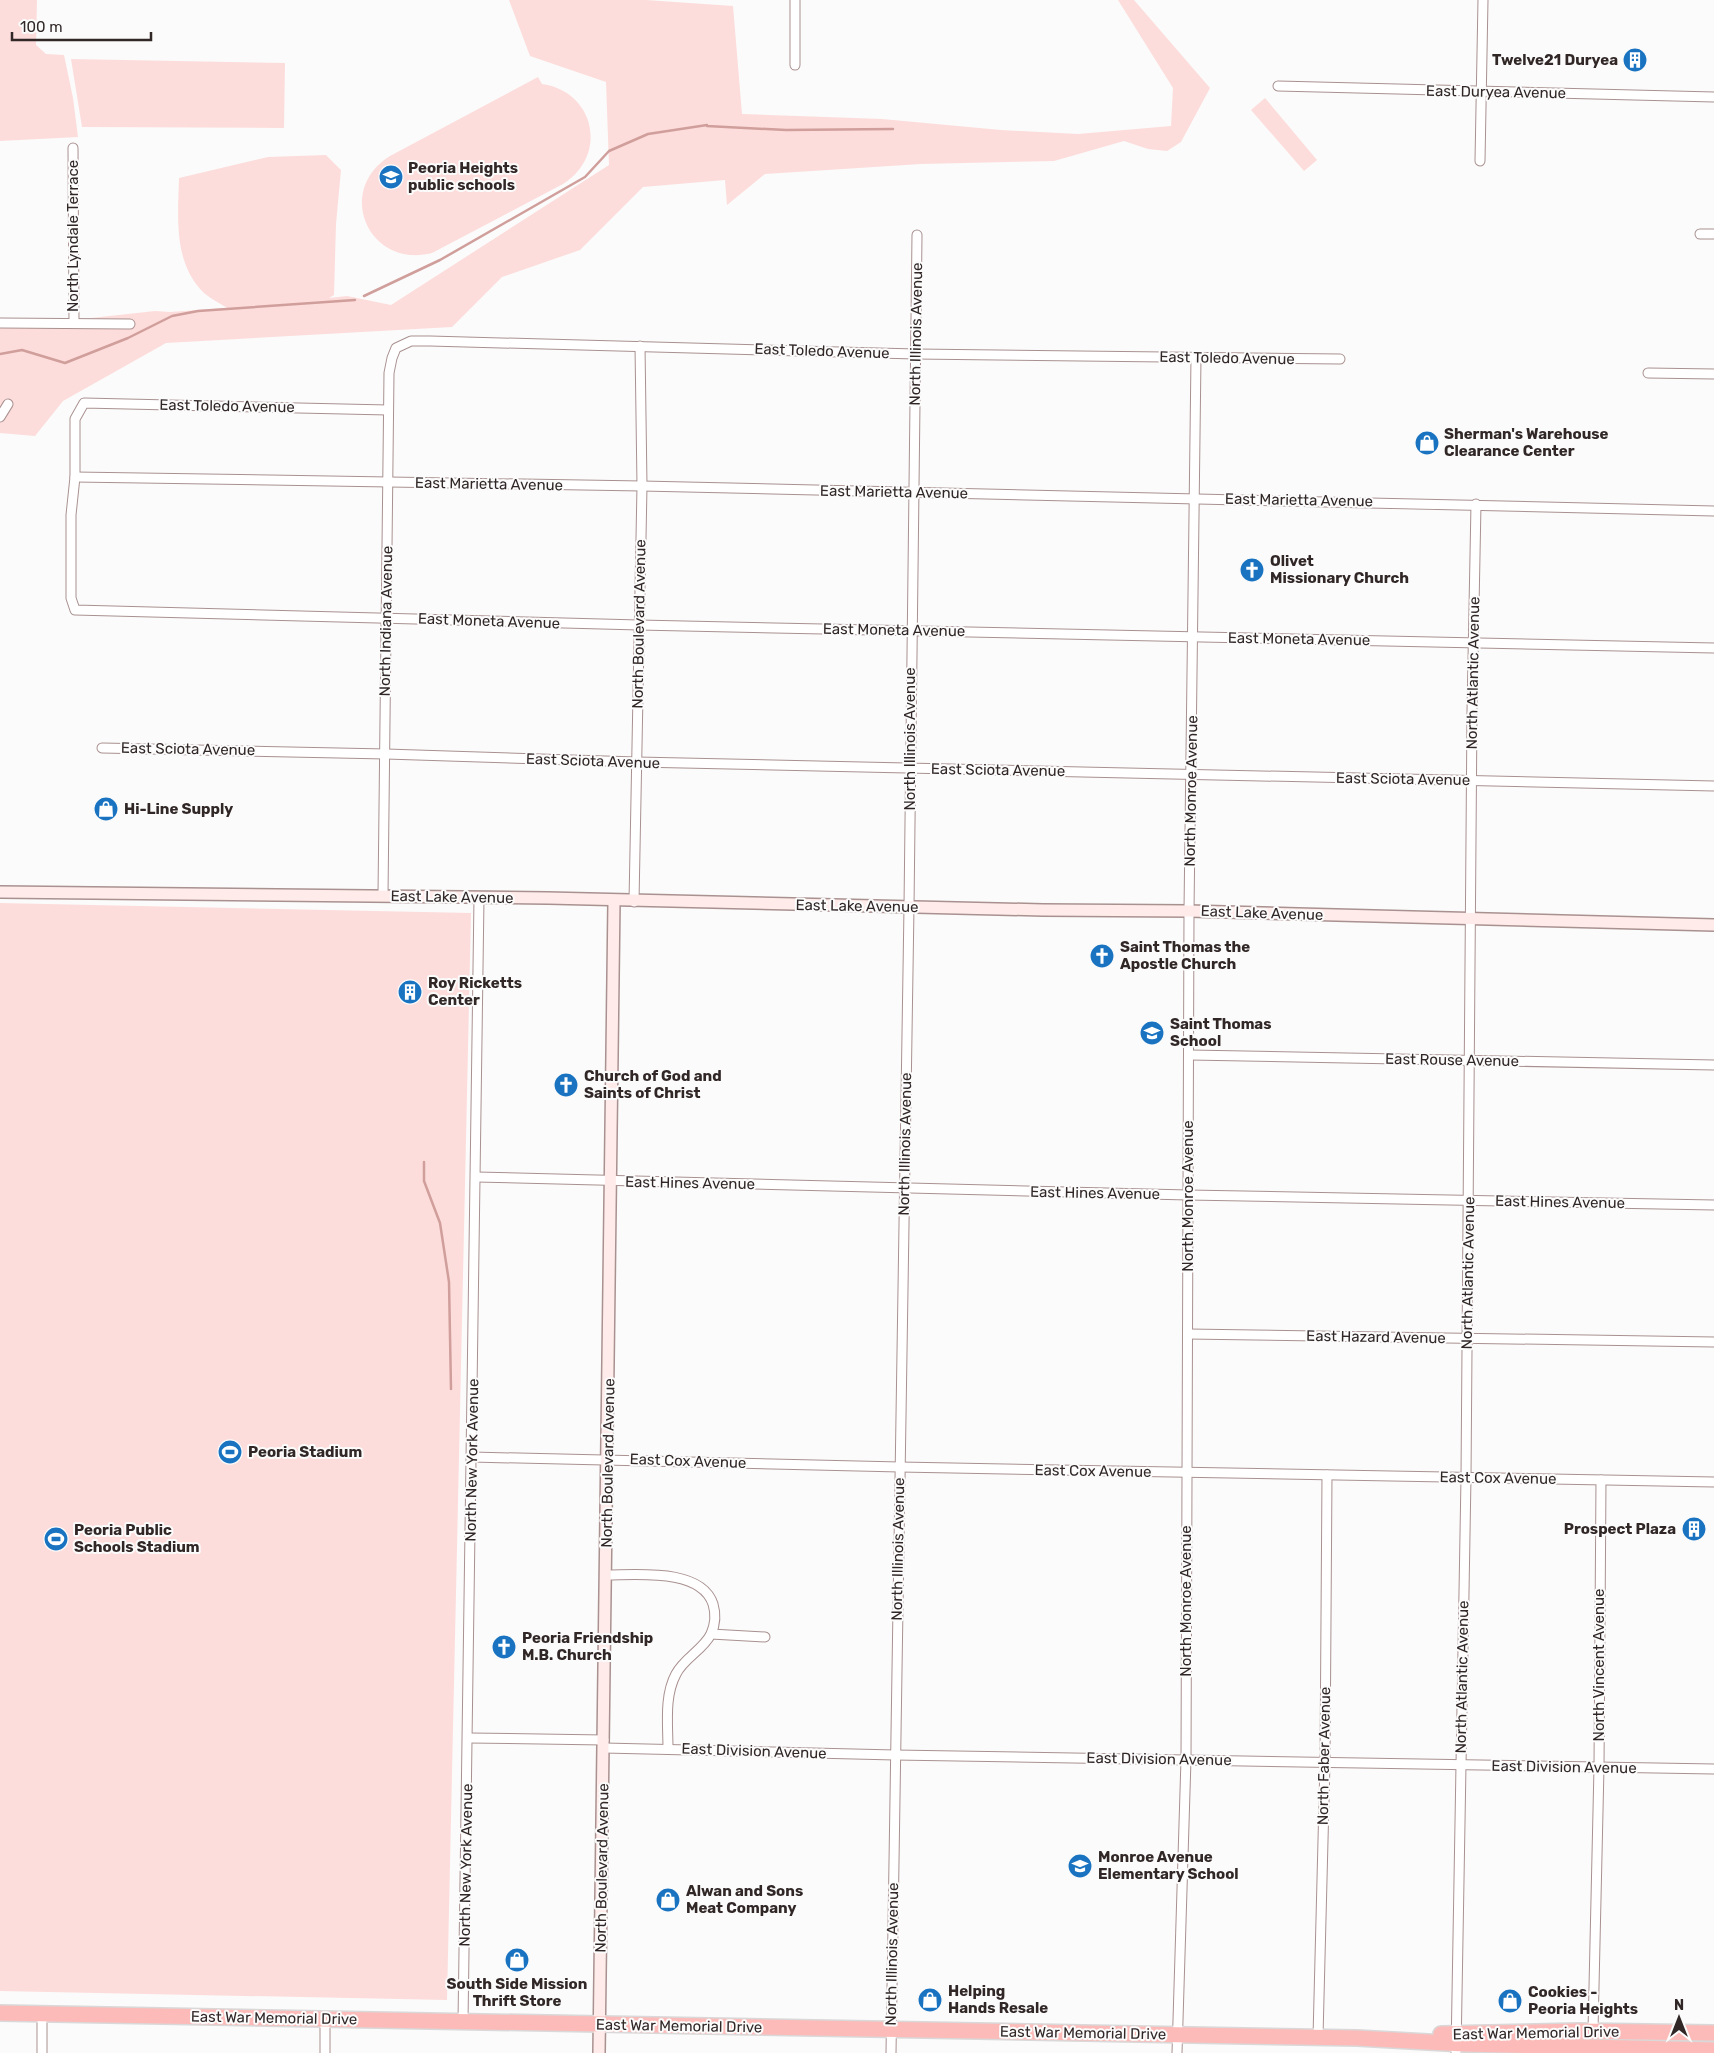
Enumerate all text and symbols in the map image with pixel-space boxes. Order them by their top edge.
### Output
scale bar [12,10,151,42]
text: 100 m [20,18,62,36]
building icon: Twelve21 Duryea [1622,47,1648,73]
place label: Twelve21 Duryea [1492,51,1618,69]
street label: East Duryea Avenue [1426,82,1566,102]
place label: Peoria Heights public schools [408,159,518,194]
street label: North Lyndale Terrace [64,160,82,312]
school or university icon: Peoria Heights public schools [378,164,404,190]
street label: North Illinois Avenue [906,262,926,406]
street label: East Toledo Avenue [754,340,890,362]
street label: East Toledo Avenue [1159,348,1295,368]
street label: East Toledo Avenue [159,396,295,416]
place label: Sherman's Warehouse Clearance Center [1444,425,1609,460]
shop icon: Sherman's Warehouse Clearance Center [1414,430,1440,456]
street label: East Marietta Avenue [415,474,563,494]
street label: East Marietta Avenue [820,482,968,502]
street label: East Marietta Avenue [1225,490,1373,510]
street label: North Boulevard Avenue [629,539,649,709]
street label: North Indiana Avenue [376,546,396,696]
place label: Olivet Missionary Church [1270,552,1409,587]
church icon: Olivet Missionary Church [1239,557,1265,583]
street label: North Atlantic Avenue [1463,596,1483,750]
street label: East Moneta Avenue [417,610,561,632]
street label: East Moneta Avenue [823,620,965,640]
street label: East Moneta Avenue [1228,629,1370,649]
street label: North Illinois Avenue [901,667,919,811]
street label: North Monroe Avenue [1181,715,1201,867]
street label: East Sciota Avenue [121,739,255,759]
street label: East Sciota Avenue [526,750,660,772]
street label: East Sciota Avenue [931,760,1065,780]
street label: East Sciota Avenue [1336,769,1470,789]
shop icon: Hi-Line Supply [93,796,119,822]
place label: Hi-Line Supply [124,800,233,818]
street label: East Lake Avenue [390,887,514,907]
street label: East Lake Avenue [795,896,919,916]
street label: East Lake Avenue [1200,902,1324,924]
place label: Saint Thomas the Apostle Church [1120,938,1250,973]
church icon: Saint Thomas the Apostle Church [1089,943,1115,969]
place label: Roy Ricketts Center [428,974,522,1009]
building icon: Roy Ricketts Center [397,979,423,1005]
place label: Saint Thomas School [1170,1015,1272,1050]
school or university icon: Saint Thomas School [1139,1020,1165,1046]
street label: East Rouse Avenue [1385,1050,1519,1070]
place label: Church of God and Saints of Christ [584,1067,722,1102]
church icon: Church of God and Saints of Christ [553,1072,579,1098]
street label: North Illinois Avenue [895,1072,915,1216]
street label: North Monroe Avenue [1179,1120,1197,1272]
street label: East Hines Avenue [625,1173,755,1193]
street label: East Hines Avenue [1030,1183,1160,1203]
street label: East Hines Avenue [1495,1192,1625,1212]
street label: North Atlantic Avenue [1458,1196,1478,1350]
street label: East Hazard Avenue [1306,1327,1446,1347]
street label: North New York Avenue [462,1378,482,1542]
street label: North Boulevard Avenue [598,1378,618,1548]
sports icon: Peoria Stadium [217,1439,243,1465]
place label: Peoria Stadium [248,1443,362,1461]
street label: East Cox Avenue [629,1450,747,1472]
street label: East Cox Avenue [1034,1461,1152,1481]
street label: East Cox Avenue [1439,1468,1557,1488]
street label: North Illinois Avenue [888,1477,908,1621]
building icon: Prospect Plaza [1681,1516,1707,1542]
place label: Prospect Plaza [1564,1520,1676,1538]
place label: Peoria Public Schools Stadium [74,1521,200,1556]
street label: North Monroe Avenue [1177,1525,1195,1677]
sports icon: Peoria Public Schools Stadium [43,1526,69,1552]
street label: North Vincent Avenue [1590,1589,1608,1741]
street label: North Atlantic Avenue [1452,1600,1472,1754]
place label: Peoria Friendship M.B. Church [522,1629,653,1664]
church icon: Peoria Friendship M.B. Church [491,1634,517,1660]
street label: North Faber Avenue [1314,1687,1334,1825]
street label: East Division Avenue [681,1739,827,1763]
street label: East Division Avenue [1086,1749,1232,1769]
street label: East Division Avenue [1491,1757,1637,1777]
street label: North New York Avenue [456,1783,476,1947]
street label: North Boulevard Avenue [592,1783,612,1953]
place label: Monroe Avenue Elementary School [1098,1848,1239,1883]
school or university icon: Monroe Avenue Elementary School [1067,1853,1093,1879]
place label: Alwan and Sons Meat Company [686,1882,803,1917]
street label: North Illinois Avenue [882,1882,902,2026]
shop icon: Alwan and Sons Meat Company [655,1887,681,1913]
shop icon: South Side Mission Thrift Store [504,1947,530,1973]
place label: South Side Mission Thrift Store [447,1975,587,2010]
place label: Helping Hands Resale [948,1982,1048,2017]
place label: Cookies - Peoria Heights [1528,1983,1638,2018]
shop icon: Helping Hands Resale [917,1987,943,2013]
shop icon: Cookies - Peoria Heights [1497,1988,1523,2014]
north arrow [1654,1993,1704,2043]
text: N [1674,1997,1684,2014]
street label: East War Memorial Drive [191,2008,357,2028]
street label: East War Memorial Drive [596,2016,762,2036]
street label: East War Memorial Drive [1000,2023,1166,2043]
street label: East War Memorial Drive [1453,2023,1619,2043]

